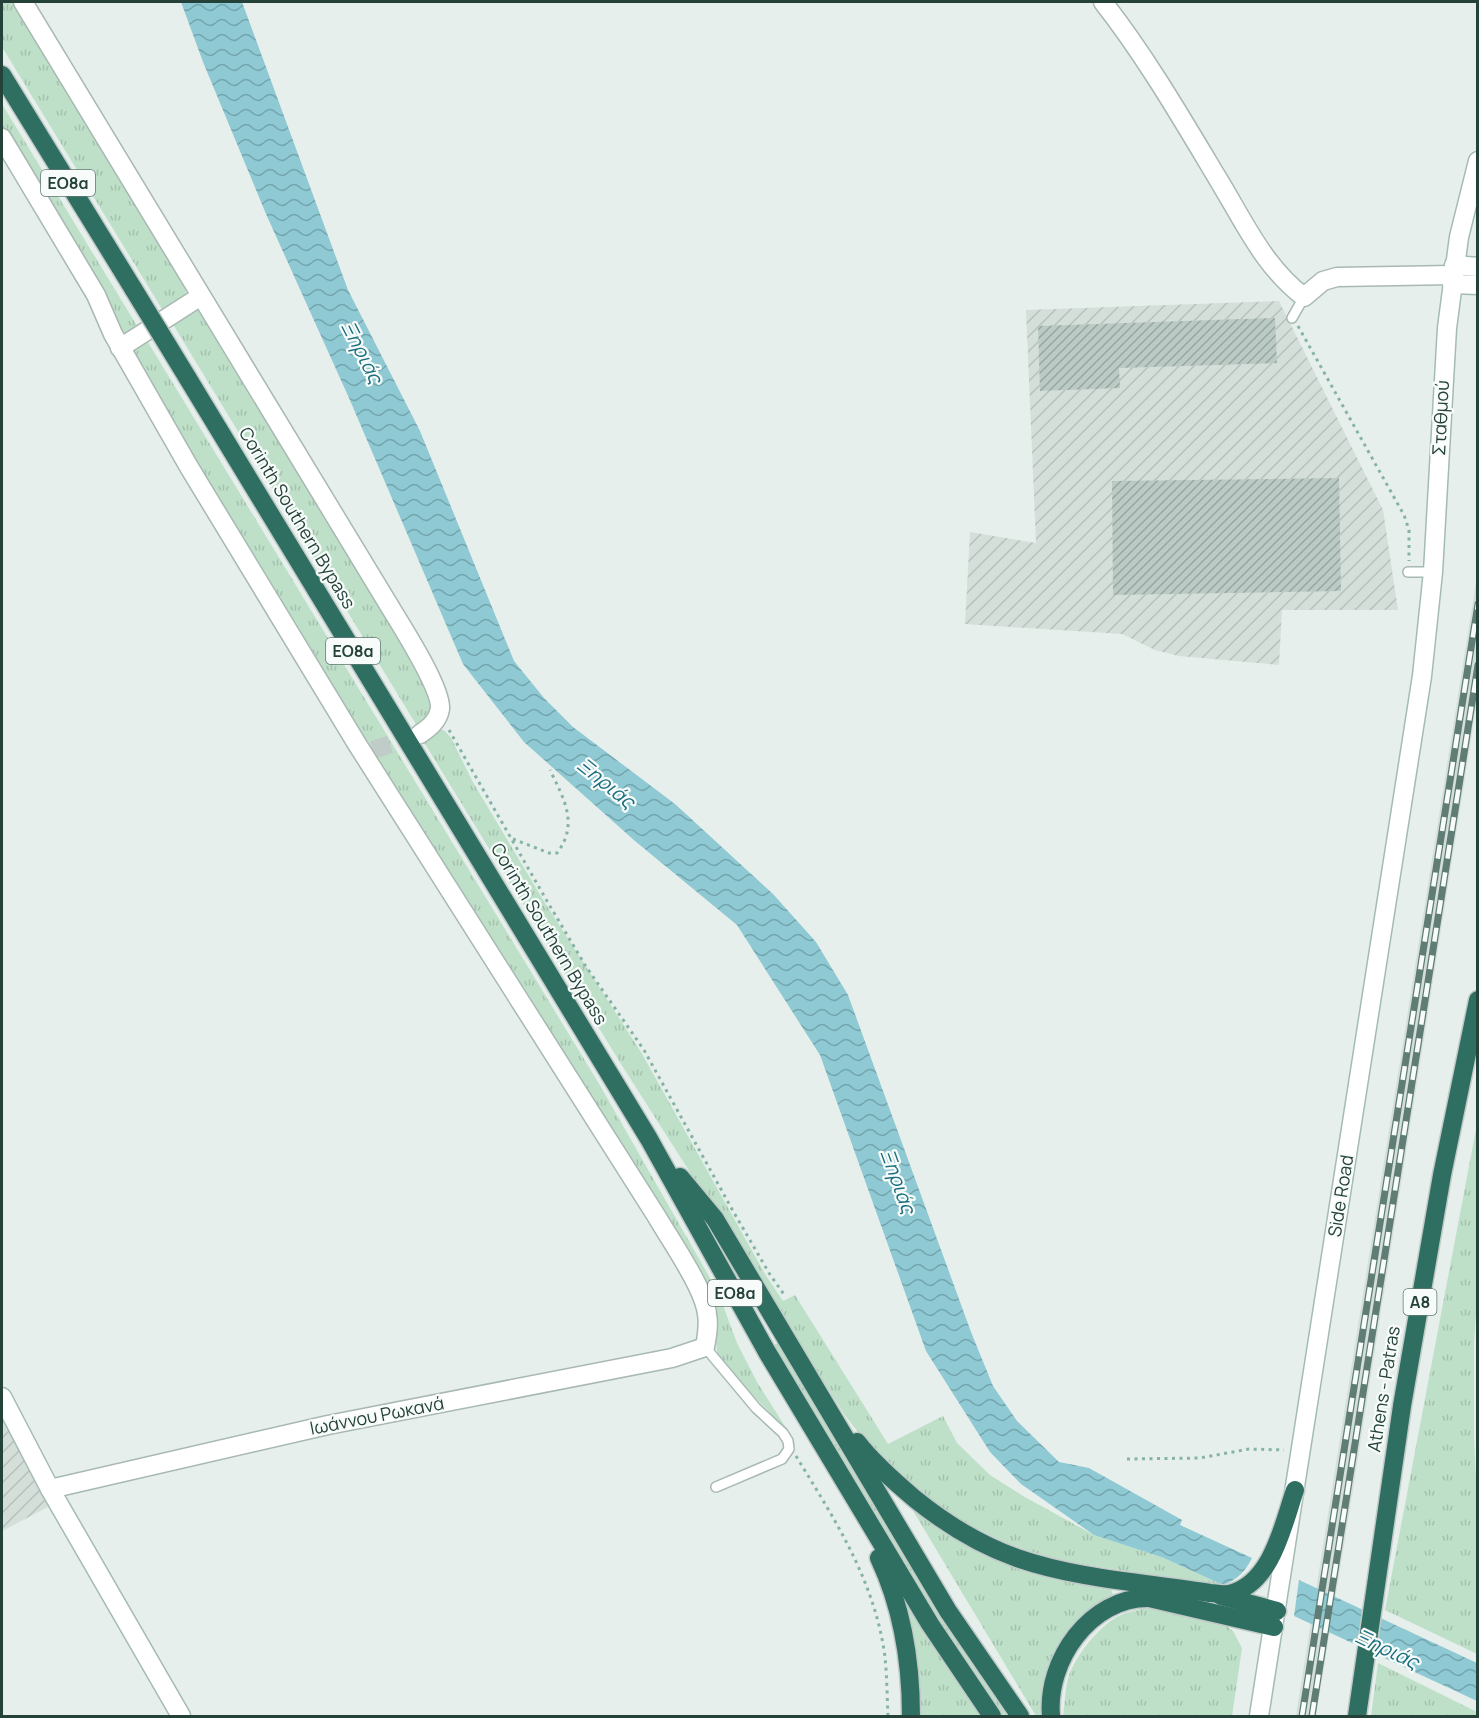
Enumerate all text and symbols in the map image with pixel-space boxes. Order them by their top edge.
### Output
road number: ΕΟ8α [41,170,95,196]
water label: Ξηριάς [335,316,391,390]
street label: Σταθμού [1426,380,1454,456]
street label: Corinth Southern Bypass [234,422,362,613]
road number: ΕΟ8α [326,638,380,664]
water label: Ξηριάς [572,751,643,816]
street label: Corinth Southern Bypass [486,838,614,1029]
water label: Ξηριάς [874,1145,923,1219]
street label: Side Road [1322,1153,1358,1239]
road number: ΕΟ8α [708,1280,762,1306]
road number: Α8 [1404,1289,1436,1315]
street label: Athens - Patras [1361,1324,1405,1454]
street label: Ιωάννου Ρωκανά [308,1390,446,1440]
water label: Ξηριάς [1351,1622,1425,1676]

